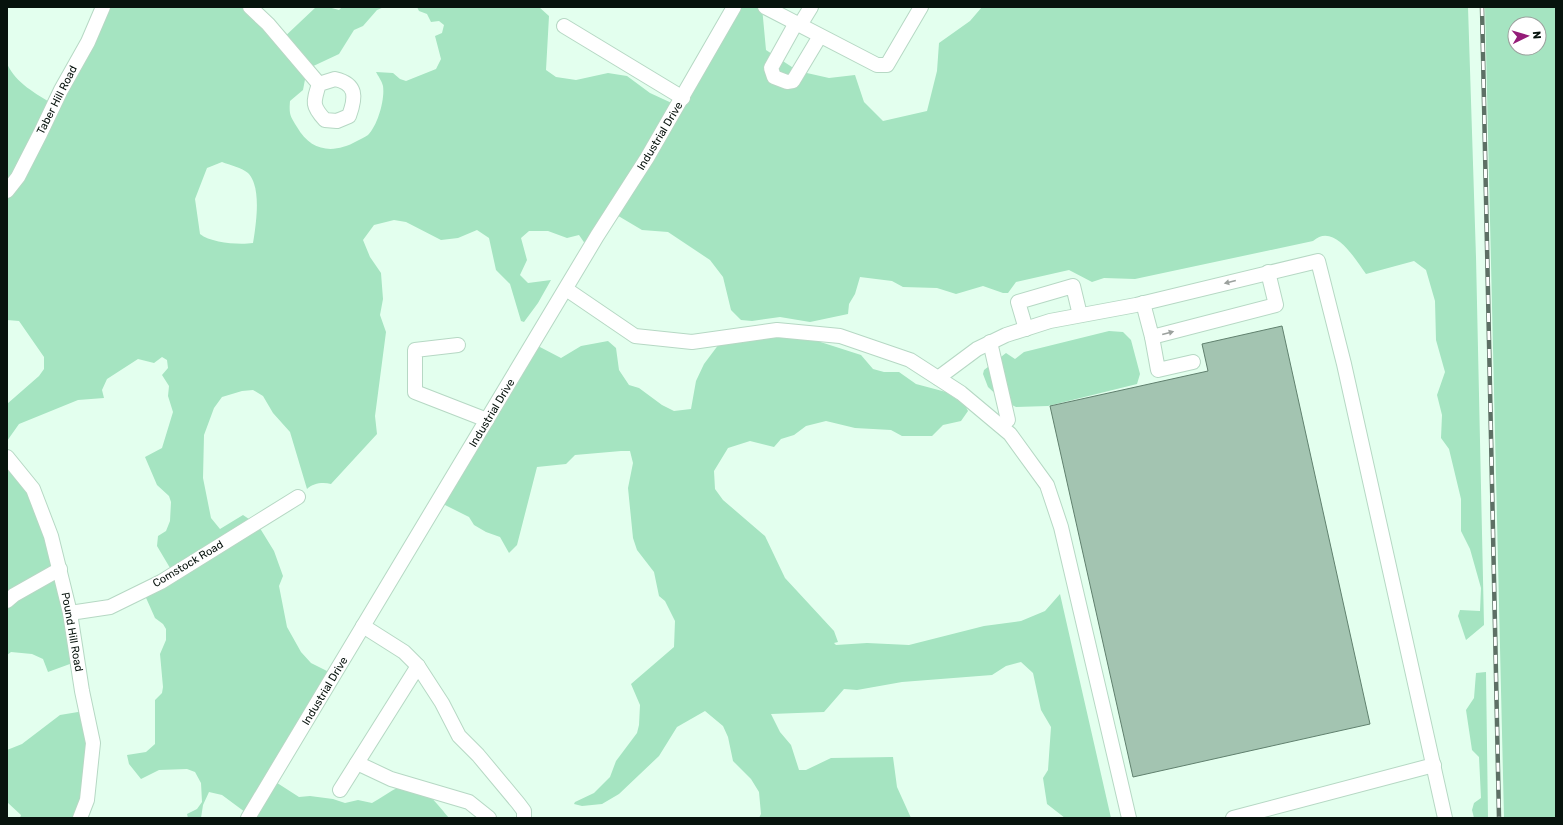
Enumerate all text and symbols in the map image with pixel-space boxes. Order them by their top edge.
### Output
north arrow [1507,16,1547,56]
text: N [1530,31,1543,40]
street label: Taber Hill Road [34,63,80,137]
street label: Industrial Drive [634,99,686,173]
one-way arrow [1224,279,1236,285]
one-way arrow [1163,330,1175,336]
street label: Industrial Drive [466,376,518,450]
street label: Comstock Road [150,538,226,590]
street label: Pound Hill Road [59,591,85,673]
street label: Industrial Drive [299,654,351,728]

